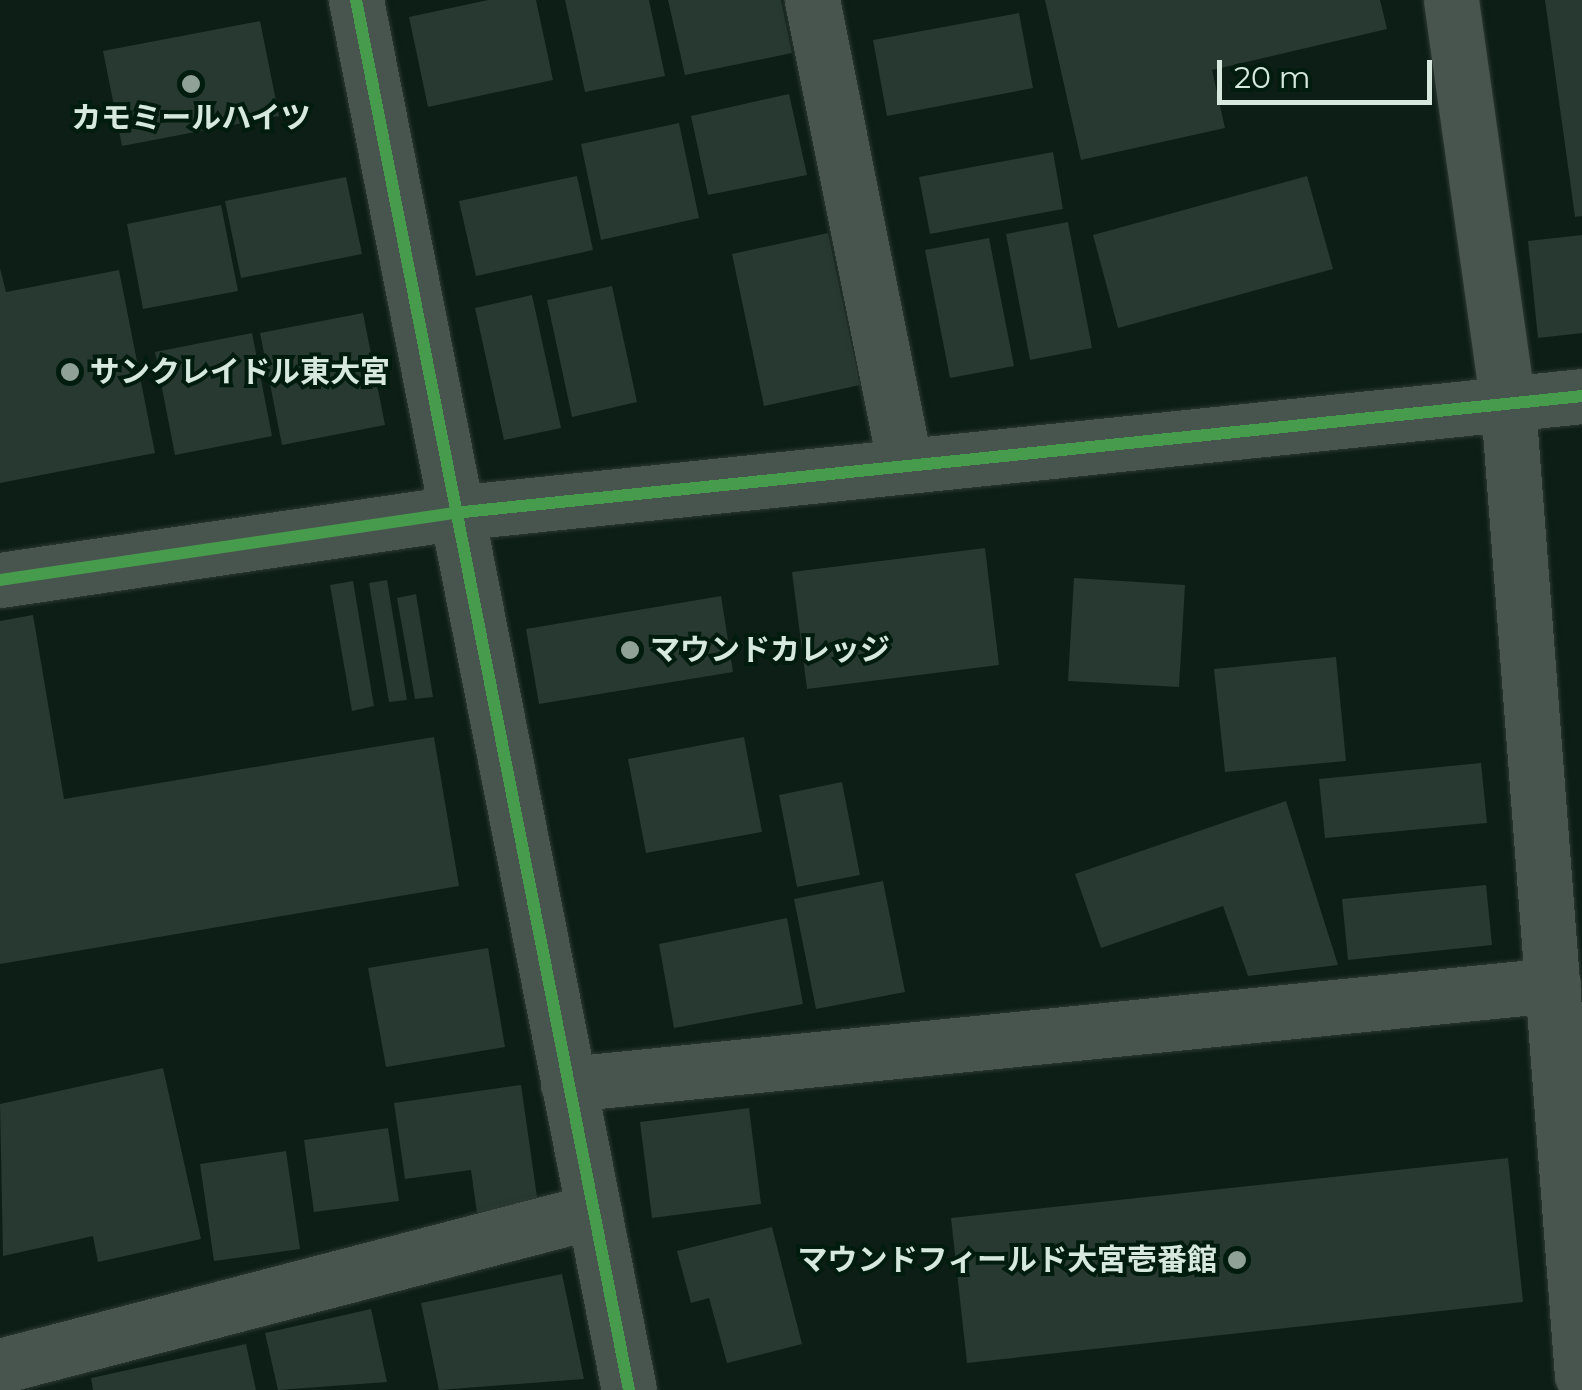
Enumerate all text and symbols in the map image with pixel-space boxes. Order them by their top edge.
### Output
scale bar [1222,40,1437,102]
text: 20 m [1234,59,1311,96]
marker: カモミールハイツ [180,73,202,95]
place label: カモミールハイツ [71,100,311,136]
place label: サンクレイドル東大宮 [90,354,390,390]
marker: サンクレイドル東大宮 [59,361,81,383]
place label: マウンドカレッジ [650,632,890,668]
marker: マウンドカレッジ [619,639,641,661]
place label: マウンドフィールド大宮壱番館 [797,1242,1217,1278]
marker: マウンドフィールド大宮壱番館 [1226,1249,1248,1271]

